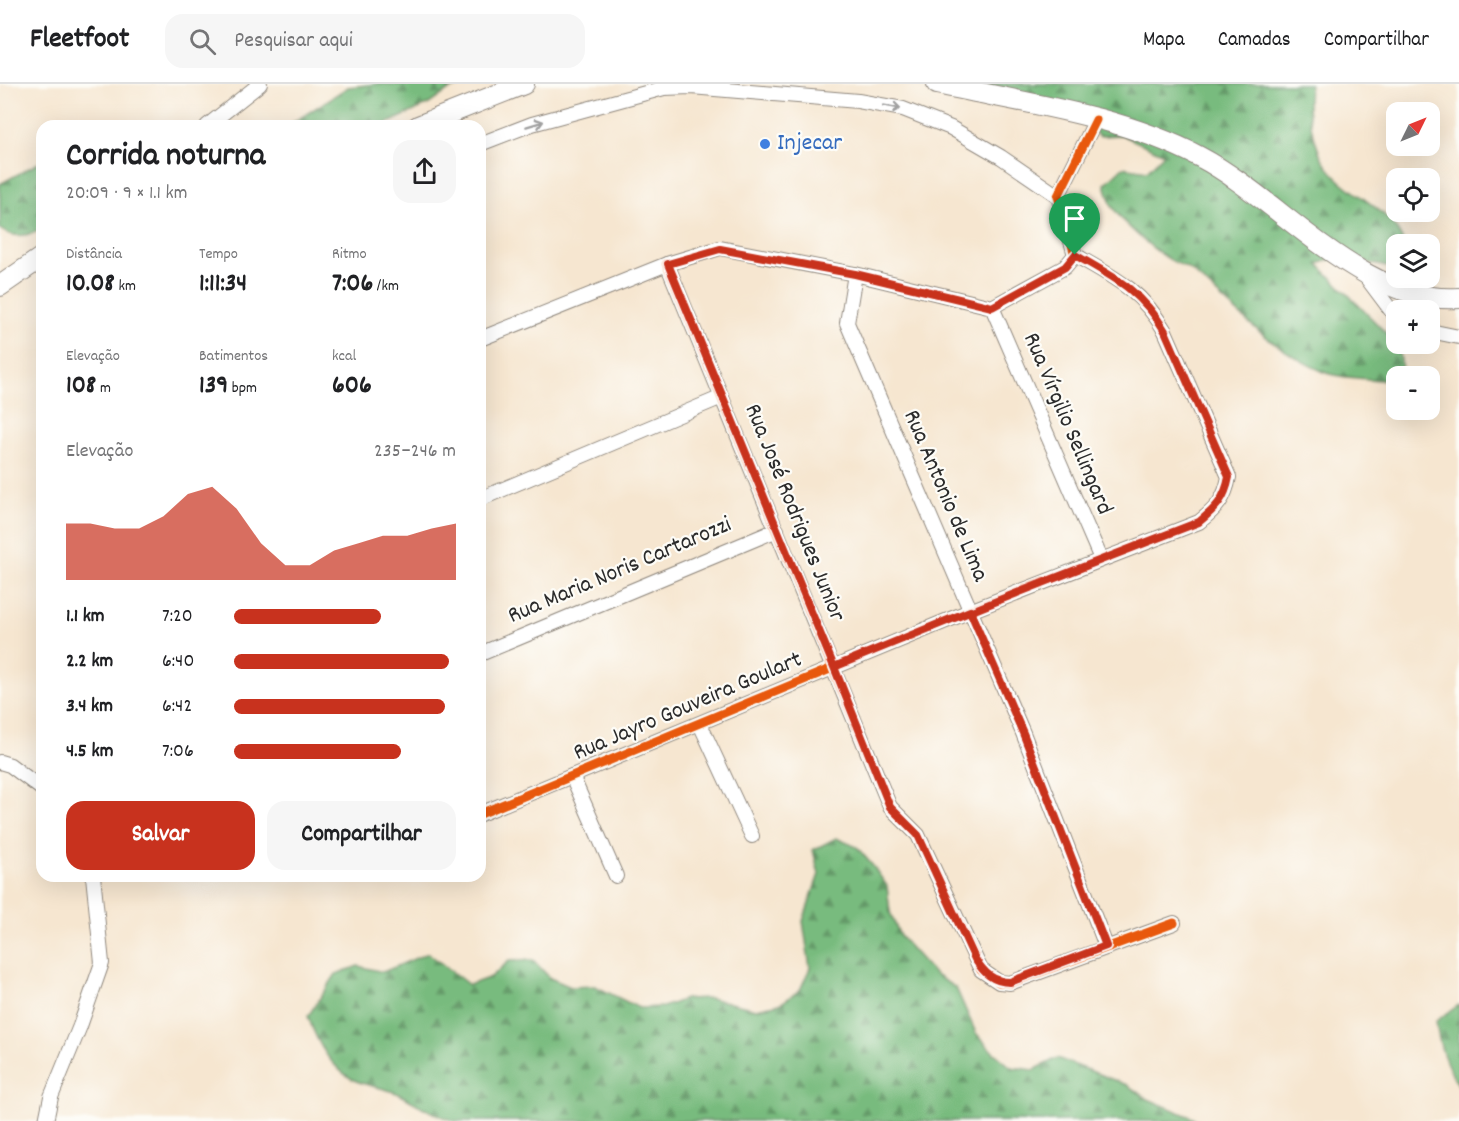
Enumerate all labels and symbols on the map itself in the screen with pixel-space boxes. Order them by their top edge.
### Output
one-way arrow [882,102,901,113]
north arrow [1386,102,1440,156]
one-way arrow [525,118,544,129]
place label: Injecar [777,127,842,161]
marker: Injecar [758,137,772,151]
pin [1049,193,1100,255]
street label: Rua Vírgilio Sellingard [1013,328,1121,520]
street label: Rua José Rodrigues Junior [735,399,853,627]
street label: Rua Antonio de Lima [894,405,997,588]
street label: Rua Maria Noris Cartarozzi [503,508,737,634]
street label: Rua Jayro Gouveira Goulart [568,643,808,771]

